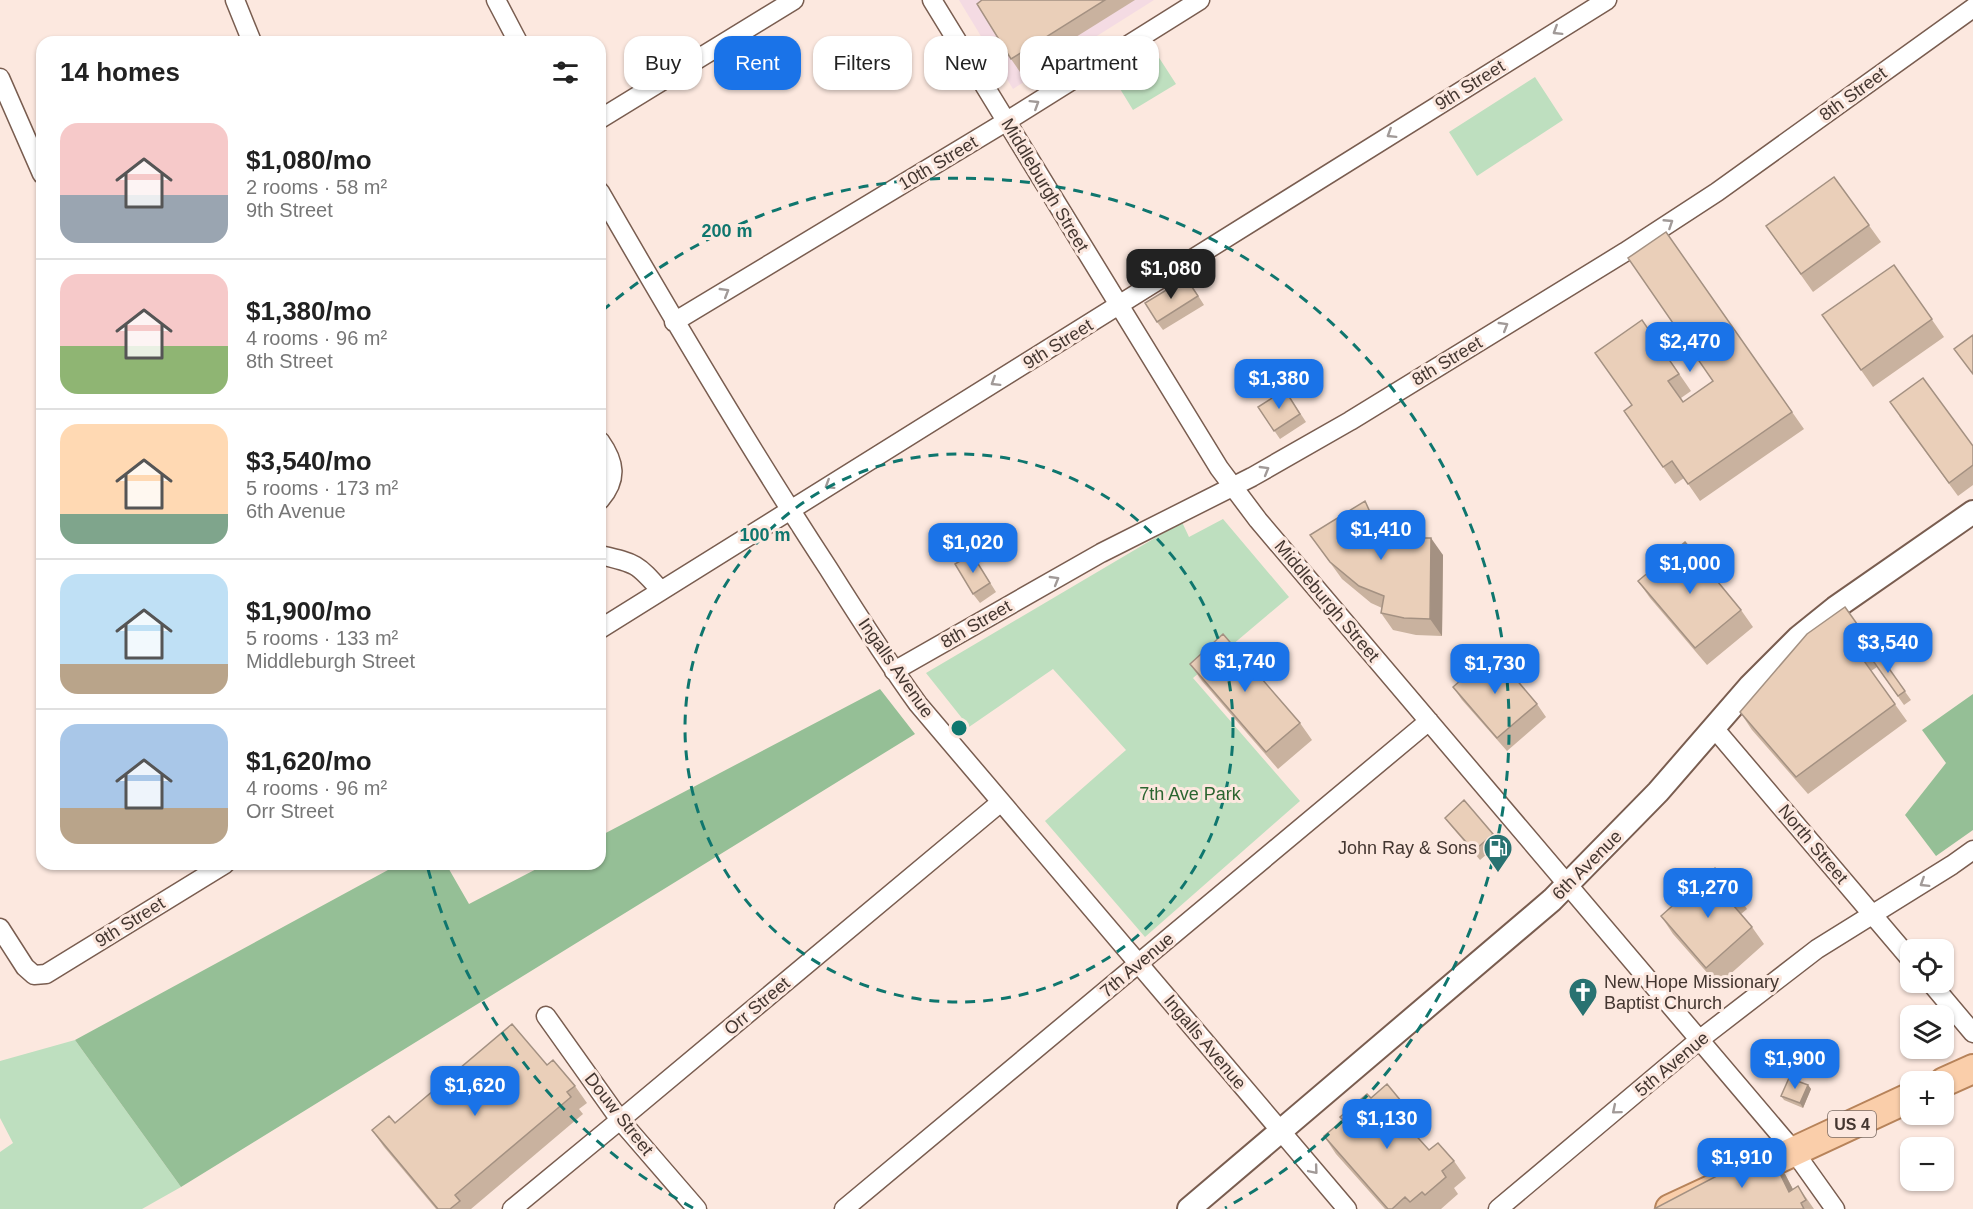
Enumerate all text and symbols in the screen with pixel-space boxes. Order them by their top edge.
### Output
one-way arrow [1553,24,1563,36]
chip: Buy [624,36,702,90]
chip: Rent [714,36,801,90]
chip: Filters [813,36,912,90]
chip: New [924,36,1008,90]
chip: Apartment [1020,36,1159,90]
icon: filters [549,56,582,89]
street label: 9th Street [1432,56,1508,114]
text: 14 homes [60,57,180,87]
street label: 8th Street [1816,63,1890,125]
one-way arrow [1029,99,1039,111]
street label: Middleburgh Street [997,115,1093,255]
one-way arrow [1387,126,1397,138]
street label: 10th Street [895,132,981,194]
text: $1,080/mo [246,145,372,175]
icon: home [108,147,180,219]
text: 2 rooms · 58 m² [246,176,387,198]
text: 9th Street [246,199,333,221]
one-way arrow [1662,219,1673,230]
text: 200 m [701,221,753,241]
pin: $1,080 [1122,249,1220,300]
text: $1,080 [1140,257,1202,279]
one-way arrow [719,288,729,300]
text: $1,380/mo [246,296,372,326]
icon: home [108,298,180,370]
street label: 9th Street [1020,315,1096,373]
one-way arrow [1498,322,1508,334]
pin: $2,470 [1641,322,1739,373]
text: 4 rooms · 96 m² [246,327,387,349]
text: $2,470 [1659,330,1721,352]
street label: 8th Street [1408,332,1486,390]
text: 8th Street [246,350,333,372]
pin: $1,380 [1230,359,1328,410]
text: $1,380 [1248,367,1310,389]
one-way arrow [991,375,1001,387]
text: $3,540/mo [246,446,372,476]
icon: home [108,448,180,520]
one-way arrow [1258,465,1269,477]
text: 5 rooms · 173 m² [246,477,398,499]
one-way arrow [825,477,835,489]
text: 6th Avenue [246,500,346,522]
pin: $1,410 [1332,510,1430,561]
text: $1,410 [1350,518,1412,540]
pin: $1,020 [924,523,1022,574]
text: 100 m [739,525,791,545]
text: $1,020 [942,531,1004,553]
street label: Middleburgh Street [1270,536,1384,666]
pin: $1,000 [1641,544,1739,595]
text: $1,000 [1659,552,1721,574]
one-way arrow [1049,575,1059,587]
text: $1,900/mo [246,596,372,626]
street label: 8th Street [937,596,1015,652]
icon: home [108,598,180,670]
street label: Ingalls Avenue [854,614,938,722]
pin: $3,540 [1839,623,1937,674]
text: 5 rooms · 133 m² [246,627,398,649]
text: $3,540 [1857,631,1919,653]
pin: $1,740 [1196,642,1294,693]
pin: $1,730 [1446,644,1544,695]
text: Middleburgh Street [246,650,415,672]
text: $1,740 [1214,650,1276,672]
text: $1,730 [1464,652,1526,674]
centre of rings [949,718,969,738]
text: $1,620/mo [246,746,372,776]
icon: home [108,748,180,820]
text: 4 rooms · 96 m² [246,777,387,799]
park label: 7th Ave Park [1139,784,1242,804]
text: Orr Street [246,800,334,822]
street label: North Street [1774,800,1852,888]
street label: 6th Avenue [1548,826,1626,904]
fuel station icon: John Ray & Sons [1482,832,1514,874]
place label: John Ray & Sons [1338,838,1477,858]
pin: $1,270 [1659,868,1757,919]
one-way arrow [1920,875,1931,886]
text: $1,270 [1677,876,1739,898]
street label: 9th Street [92,893,168,951]
street label: 7th Avenue [1096,928,1178,1002]
map controls [1900,939,1954,1191]
button: locate [1900,939,1954,993]
place label: New Hope Missionary Baptist Church [1604,972,1779,1013]
street label: Orr Street [720,973,794,1039]
church icon: New Hope Missionary Baptist Church [1567,976,1599,1018]
street label: Ingalls Avenue [1160,991,1250,1093]
button: layers [1900,1005,1954,1059]
street label: 5th Avenue [1631,1027,1713,1101]
pin: $1,900 [1746,1039,1844,1090]
text: $1,900 [1764,1047,1826,1069]
pin: $1,620 [426,1066,524,1117]
street label: Douw Street [581,1069,657,1159]
button: + [1900,1071,1954,1125]
text: $1,620 [444,1074,506,1096]
pin: $1,130 [1338,1099,1436,1150]
one-way arrow [1612,1103,1623,1114]
text: $1,130 [1356,1107,1418,1129]
road number: US 4 [1828,1111,1876,1137]
button: − [1900,1137,1954,1191]
pin: $1,910 [1693,1138,1791,1189]
text: $1,910 [1711,1146,1773,1168]
one-way arrow [1307,1163,1318,1174]

